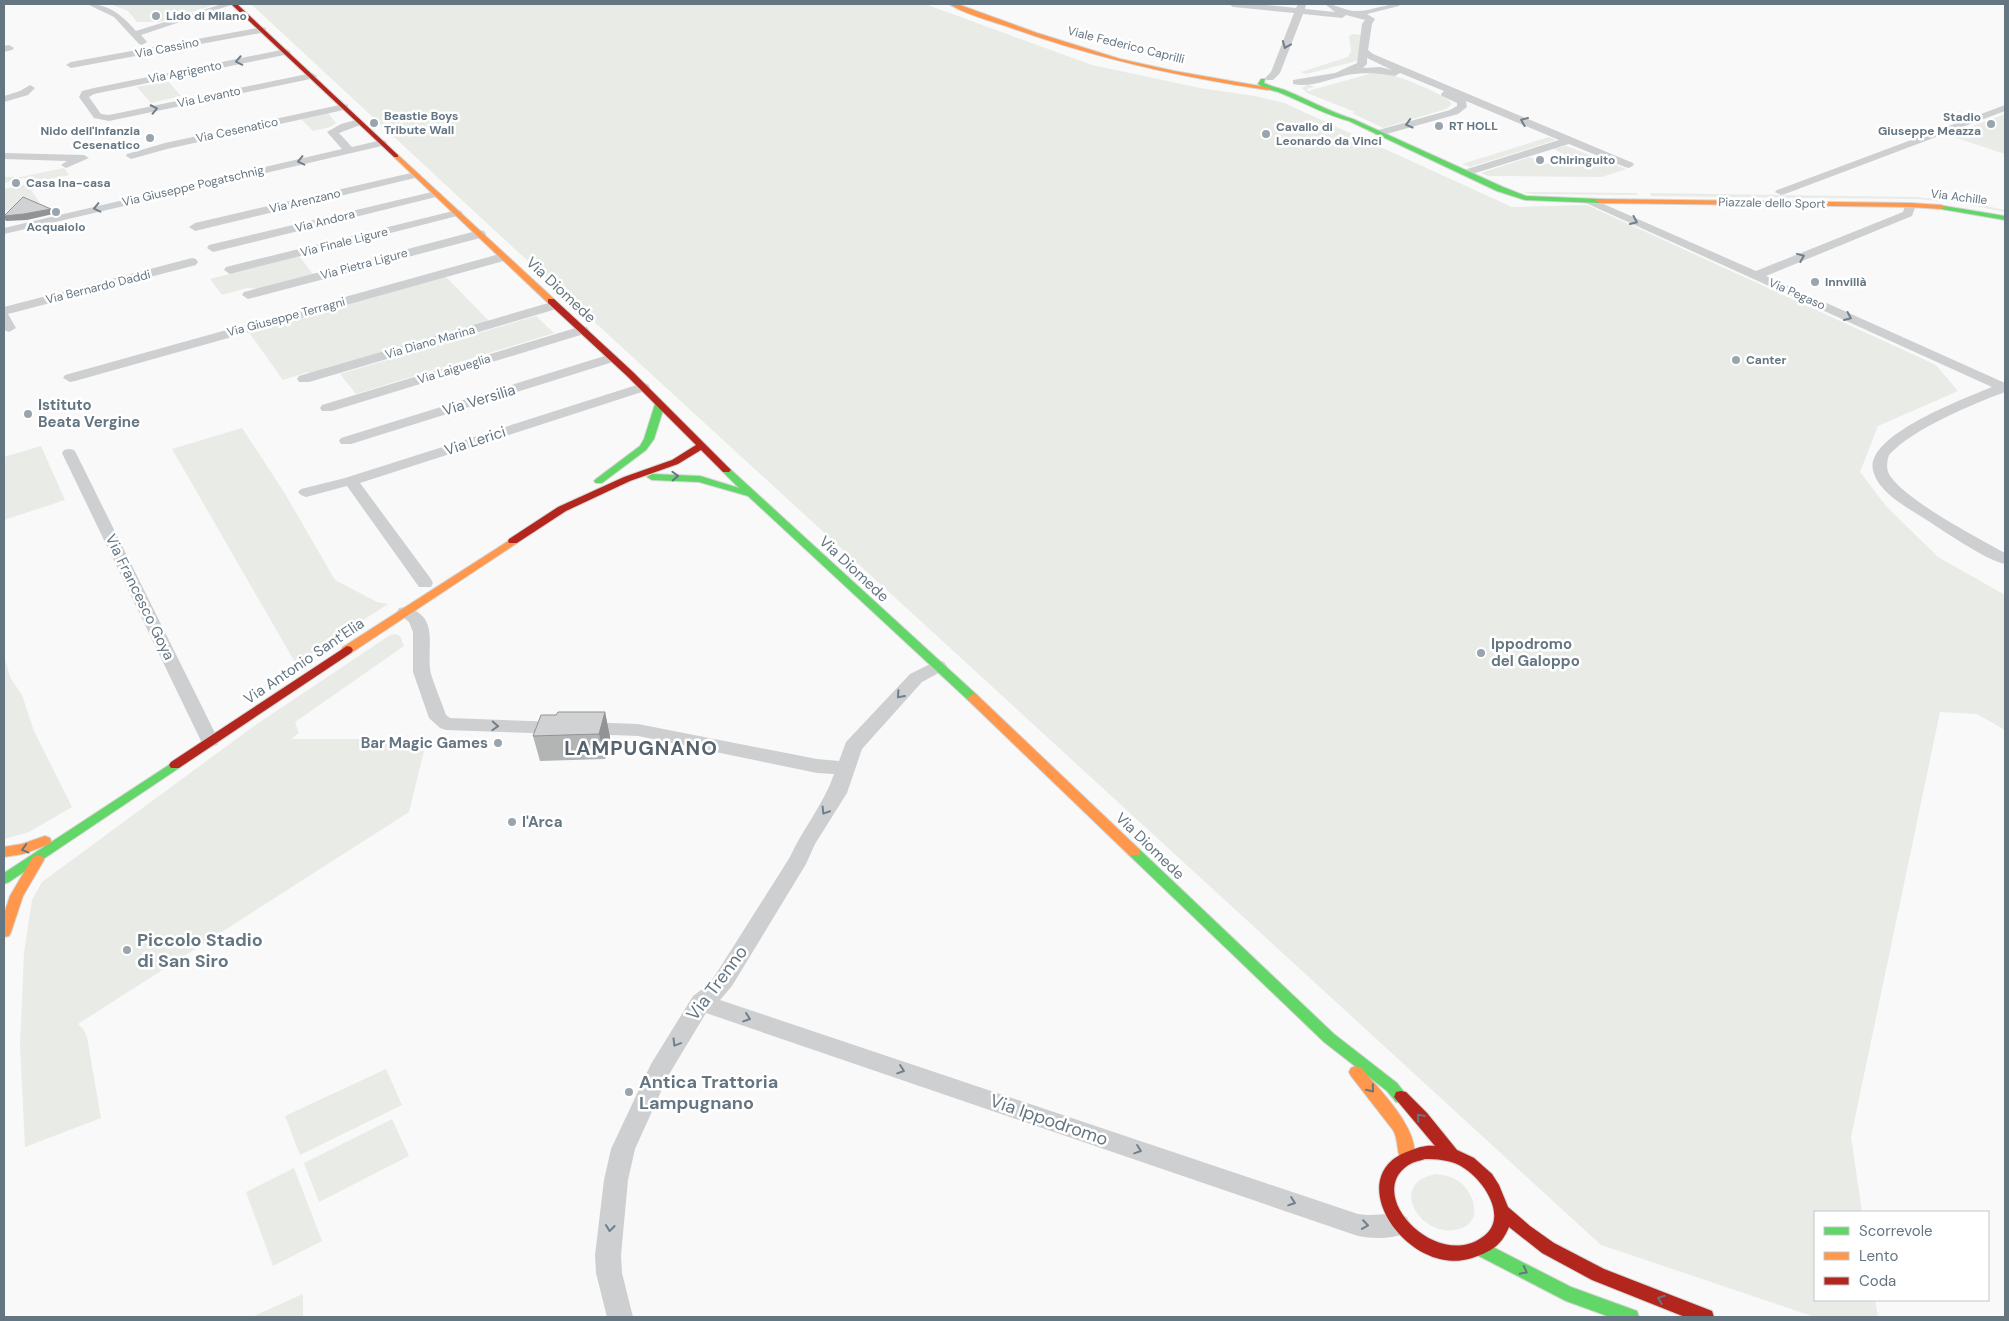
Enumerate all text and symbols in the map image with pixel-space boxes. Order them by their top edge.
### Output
place label: Lido di Milano [166,8,247,24]
marker: Lido di Milano [150,10,162,22]
street label: Viale Federico Caprilli [1066,23,1186,67]
street label: Via Cassino [134,34,200,62]
one-way arrow [1282,40,1292,49]
one-way arrow [234,56,243,66]
street label: Via Agrigento [147,57,223,87]
street label: Via Levanto [176,82,242,112]
one-way arrow [149,104,158,114]
place label: Beastie Boys Tribute Wall [384,108,458,138]
place label: Stadio Giuseppe Meazza [1878,109,1981,139]
street label: Via Cesenatico [194,113,280,147]
marker: Beastie Boys Tribute Wall [368,117,380,129]
one-way arrow [1520,117,1529,128]
one-way arrow [1405,118,1414,129]
place label: RT HOLL [1449,118,1498,134]
marker: Stadio Giuseppe Meazza [1985,118,1997,130]
place label: Cavallo di Leonardo da Vinci [1276,119,1382,149]
marker: RT HOLL [1433,120,1445,132]
place label: Nido dell'Infanzia Cesenatico [41,123,140,153]
marker: Cavallo di Leonardo da Vinci [1260,128,1272,140]
marker: Nido dell'Infanzia Cesenatico [144,132,156,144]
place label: Chiringuito [1550,152,1615,168]
marker: Chiringuito [1534,154,1546,166]
one-way arrow [297,155,306,166]
street label: Via Giuseppe Pogatschnig [121,162,266,210]
place label: Casa Ina-casa [26,175,110,191]
marker: Casa Ina-casa [10,177,22,189]
street label: Via Arenzano [268,185,342,217]
street label: Via Achille [1930,186,1988,208]
street label: Piazzale dello Sport [1718,194,1826,212]
one-way arrow [94,203,102,213]
marker: Acquaiolo [50,206,62,218]
street label: Via Andora [293,206,357,236]
one-way arrow [1629,215,1638,225]
place label: Acquaiolo [27,219,85,235]
street label: Via Finale Ligure [298,223,390,261]
street label: Via Pietra Ligure [319,245,410,283]
street label: Via Diomede [522,253,600,327]
one-way arrow [1796,253,1805,264]
street label: Via Bernardo Daddi [44,266,152,308]
street label: Via Pegaso [1766,274,1828,314]
place label: Innvillà [1825,274,1867,290]
marker: Innvillà [1809,276,1821,288]
street label: Via Giuseppe Terragni [225,293,347,340]
one-way arrow [1843,311,1852,321]
street label: Via Diano Marina [383,322,477,362]
street label: Via Laigueglia [416,350,492,388]
place label: Canter [1746,352,1787,368]
marker: Canter [1730,354,1742,366]
street label: Via Versilia [440,379,518,421]
place label: Istituto Beata Vergine [38,395,140,432]
marker: Istituto Beata Vergine [22,408,34,420]
street label: Via Lerici [442,422,508,460]
one-way arrow [672,471,680,482]
street label: Via Francesco Goya [101,531,179,663]
street label: Via Diomede [815,532,893,606]
street label: Via Antonio Sant'Elia [240,613,368,709]
place label: Ippodromo del Galoppo [1491,634,1580,671]
marker: Ippodromo del Galoppo [1475,647,1487,659]
one-way arrow [897,690,906,699]
one-way arrow [491,721,499,732]
place label: Bar Magic Games [361,733,488,753]
district label: LAMPUGNANO [564,735,718,761]
marker: Bar Magic Games [492,737,504,749]
one-way arrow [822,806,832,815]
street label: Via Diomede [1111,808,1189,884]
place label: l'Arca [522,812,563,832]
marker: l'Arca [506,816,518,828]
one-way arrow [21,843,29,853]
place label: Piccolo Stadio di San Siro [137,928,263,973]
street label: Via Trenno [681,941,753,1025]
marker: Piccolo Stadio di San Siro [121,944,133,956]
one-way arrow [743,1012,751,1022]
one-way arrow [672,1038,682,1047]
one-way arrow [897,1064,905,1074]
place label: Antica Trattoria Lampugnano [639,1070,778,1115]
one-way arrow [1365,1084,1374,1093]
marker: Antica Trattoria Lampugnano [623,1086,635,1098]
street label: Via Ippodromo [987,1089,1111,1151]
one-way arrow [1417,1113,1426,1122]
one-way arrow [1133,1144,1142,1154]
one-way arrow [1287,1196,1296,1206]
legend [1814,1211,1989,1301]
one-way arrow [1361,1220,1370,1230]
text: Scorrevole [1859,1221,1933,1241]
one-way arrow [604,1225,615,1233]
text: Lento [1859,1246,1898,1266]
one-way arrow [1519,1265,1528,1275]
text: Coda [1859,1271,1896,1291]
one-way arrow [1657,1295,1666,1306]

